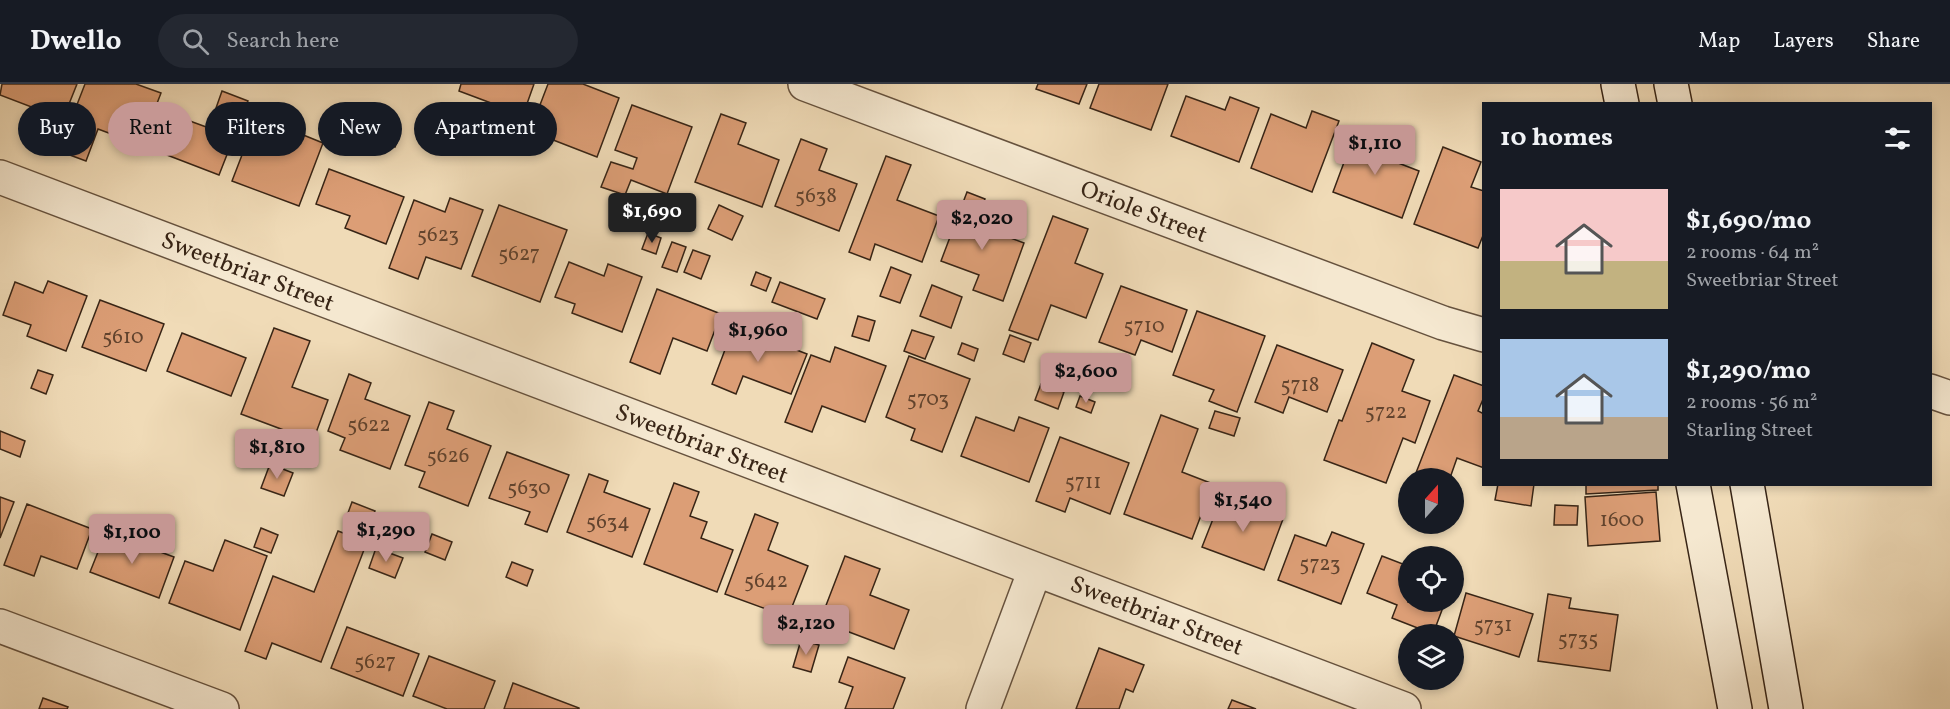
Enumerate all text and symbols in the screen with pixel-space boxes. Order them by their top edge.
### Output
search box [158,14,578,68]
text: Dwello [30,22,122,61]
icon: search [179,25,212,58]
text: Search here [227,26,339,57]
text: Map [1698,27,1740,56]
text: Layers [1773,27,1834,56]
text: Share [1867,27,1920,56]
chip: Buy [18,102,96,156]
chip: Rent [108,102,193,156]
chip: Filters [205,102,306,156]
chip: New [318,102,402,156]
chip: Apartment [414,102,557,156]
text: 10 homes [1500,120,1613,156]
icon: filters [1881,122,1914,155]
pin: $1,110 [1326,125,1424,176]
text: $1,110 [1348,130,1402,158]
street label: Oriole Street [1075,173,1212,253]
house number: 5638 [795,182,837,211]
pin: $1,690 [603,193,701,244]
text: $1,690 [622,198,682,226]
pin: $2,020 [933,200,1031,251]
text: $1,690/mo [1686,203,1811,239]
text: $2,020 [951,205,1013,233]
icon: home [1548,213,1620,285]
house number: 5623 [417,221,459,250]
street label: Sweetbriar Street [156,224,339,322]
text: 2 rooms · 64 m² [1686,239,1819,267]
house number: 5627 [498,240,540,269]
text: Sweetbriar Street [1686,267,1838,295]
pin: $1,960 [709,312,807,363]
house number: 5710 [1123,312,1165,341]
text: $1,960 [728,317,788,345]
house number: 5610 [102,323,144,352]
pin: $2,600 [1037,353,1135,404]
text: $1,290/mo [1686,353,1811,389]
text: $2,600 [1054,358,1118,386]
icon: home [1548,363,1620,435]
house number: 5718 [1280,371,1320,400]
house number: 5703 [907,385,949,414]
text: 2 rooms · 56 m² [1686,389,1817,417]
street label: Sweetbriar Street [610,396,793,494]
house number: 5722 [1365,398,1407,427]
house number: 5622 [347,411,391,440]
text: Starling Street [1686,417,1813,445]
pin: $1,810 [228,429,326,480]
text: $1,810 [249,434,305,462]
house number: 5626 [427,442,469,471]
house number: 5711 [1065,468,1101,497]
north arrow [1398,468,1464,534]
map controls [1398,468,1464,690]
house number: 5630 [507,474,551,503]
pin: $1,540 [1194,482,1292,533]
text: $1,540 [1214,487,1272,515]
house number: 1600 [1600,506,1644,535]
house number: 5634 [586,508,630,537]
pin: $1,290 [337,512,435,563]
pin: $1,100 [83,514,181,565]
text: $1,290 [357,517,415,545]
text: $1,100 [103,519,161,547]
button: locate [1398,546,1464,612]
house number: 5723 [1299,550,1341,579]
house number: 5642 [744,567,788,596]
street label: Sweetbriar Street [1065,568,1248,666]
pin: $2,120 [757,605,855,656]
text: $2,120 [777,610,835,638]
house number: 5731 [1474,611,1512,640]
button: layers [1398,624,1464,690]
house number: 5735 [1558,625,1598,654]
house number: 5627 [354,648,396,677]

